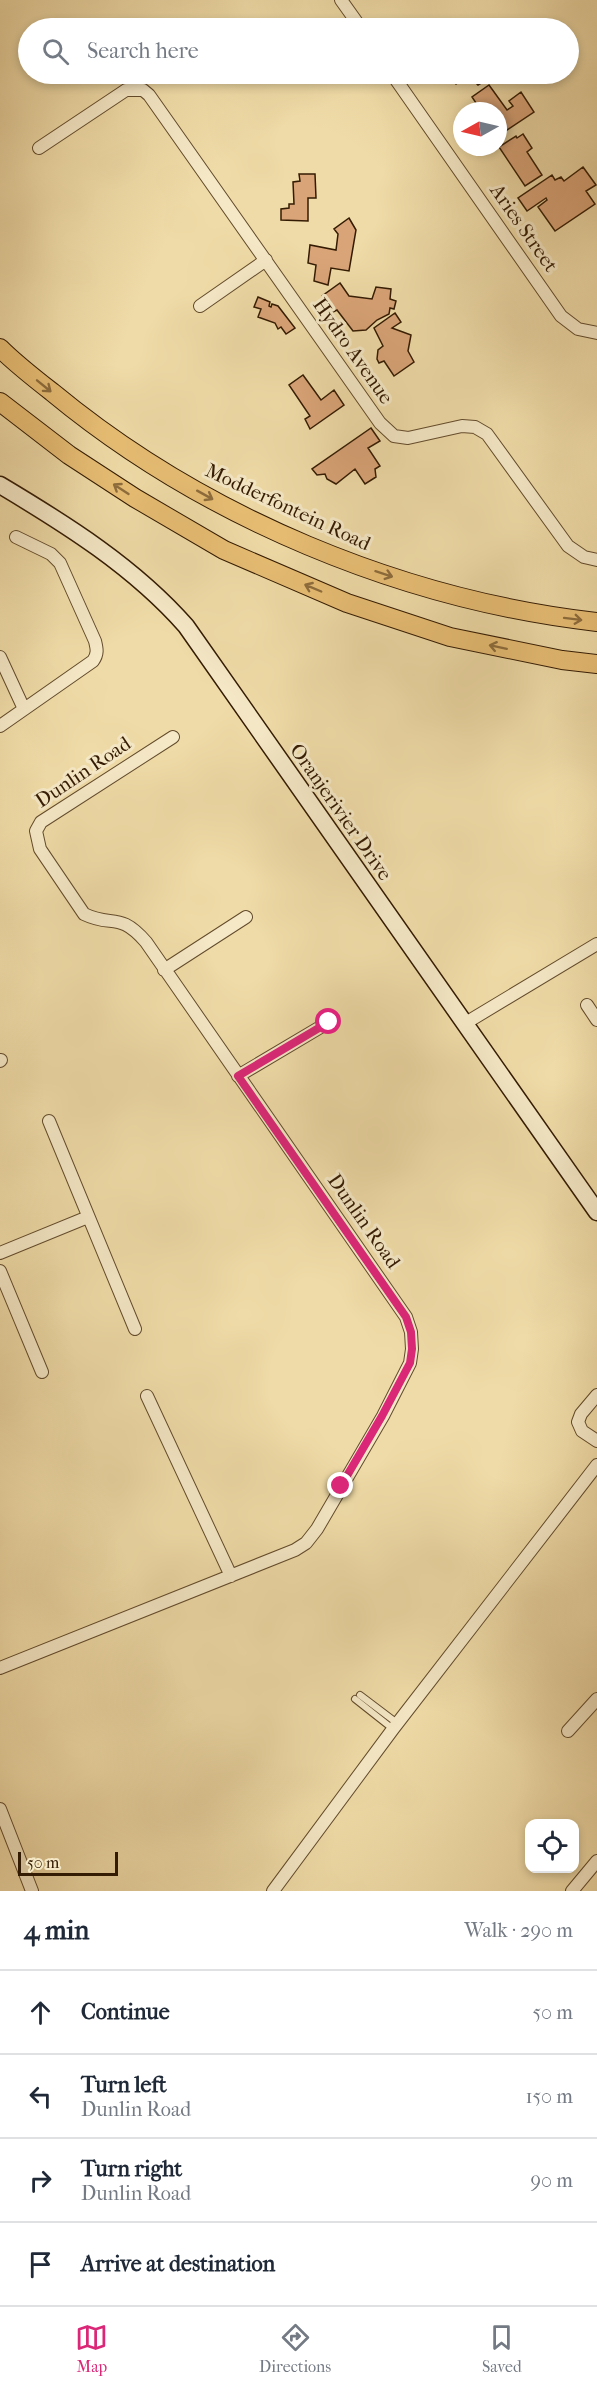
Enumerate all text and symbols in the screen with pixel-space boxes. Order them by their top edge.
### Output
search box [18,18,579,84]
icon: search [39,35,72,68]
text: Search here [87,38,199,64]
north arrow [453,102,507,156]
street label: Aries Street [485,179,563,276]
street label: Hydro Avenue [308,294,398,408]
one-way arrow [36,380,52,393]
street label: Modderfontein Road [202,459,375,556]
one-way arrow [113,483,130,495]
one-way arrow [196,490,214,501]
one-way arrow [374,569,393,580]
one-way arrow [304,582,322,593]
one-way arrow [563,614,582,625]
one-way arrow [489,640,508,652]
street label: Dunlin Road [31,731,136,812]
street label: Oranjerivier Drive [285,739,397,885]
route start [315,1008,341,1034]
street label: Dunlin Road [323,1169,406,1274]
route end [327,1472,353,1498]
map controls [525,1819,579,1873]
button: locate [525,1819,579,1873]
scale bar [18,1849,118,1876]
text: 50 m [27,1853,59,1872]
text: 4 min [24,1915,89,1946]
text: Walk · 290 m [464,1919,573,1942]
icon: ahead [24,1996,57,2029]
text: Continue [81,1999,170,2025]
text: 50 m [532,2001,573,2024]
text: Turn left [81,2072,167,2098]
icon: left [24,2080,57,2113]
text: 150 m [525,2085,573,2108]
text: Dunlin Road [81,2098,191,2121]
text: Turn right [81,2156,182,2182]
icon: right [24,2164,57,2197]
text: 90 m [531,2169,573,2192]
text: Dunlin Road [81,2182,191,2205]
icon: arrive [24,2248,57,2281]
text: Arrive at destination [81,2251,275,2277]
tab: Map [75,2321,108,2376]
tab: Directions [259,2321,331,2376]
tab: Saved [482,2321,522,2376]

